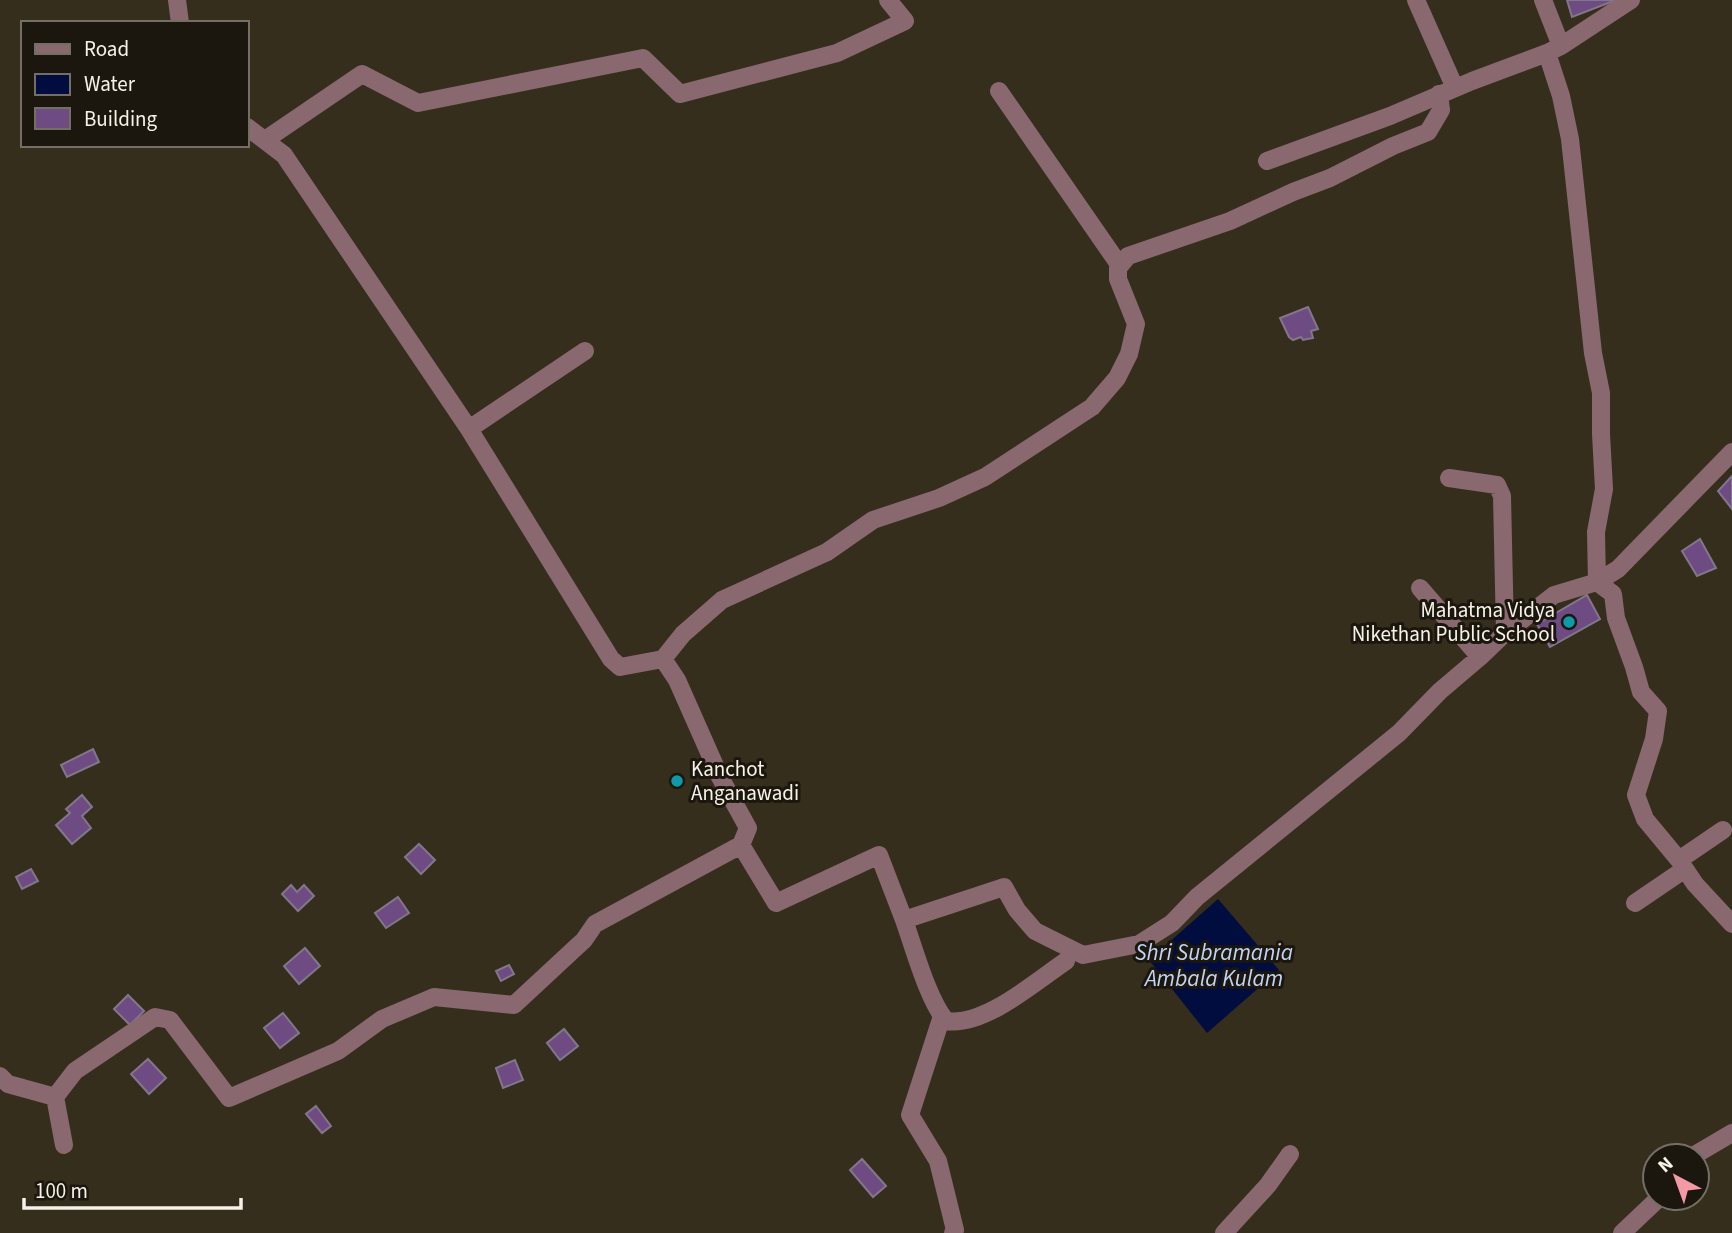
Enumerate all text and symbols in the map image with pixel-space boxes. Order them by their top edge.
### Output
legend [21,21,248,147]
text: Road [84,34,129,64]
text: Water [84,69,136,99]
text: Building [84,104,158,134]
place label: Mahatma Vidya Nikethan Public School [1352,595,1555,649]
marker: Mahatma Vidya Nikethan Public School [1561,614,1577,630]
place label: Kanchot Anganawadi [691,754,799,808]
marker: Kanchot Anganawadi [669,773,685,789]
water label: Shri Subramania Ambala Kulam [1135,936,1293,995]
north arrow [1641,1142,1711,1212]
text: N [1652,1151,1679,1180]
scale bar [24,1166,242,1210]
text: 100 m [35,1176,88,1206]

